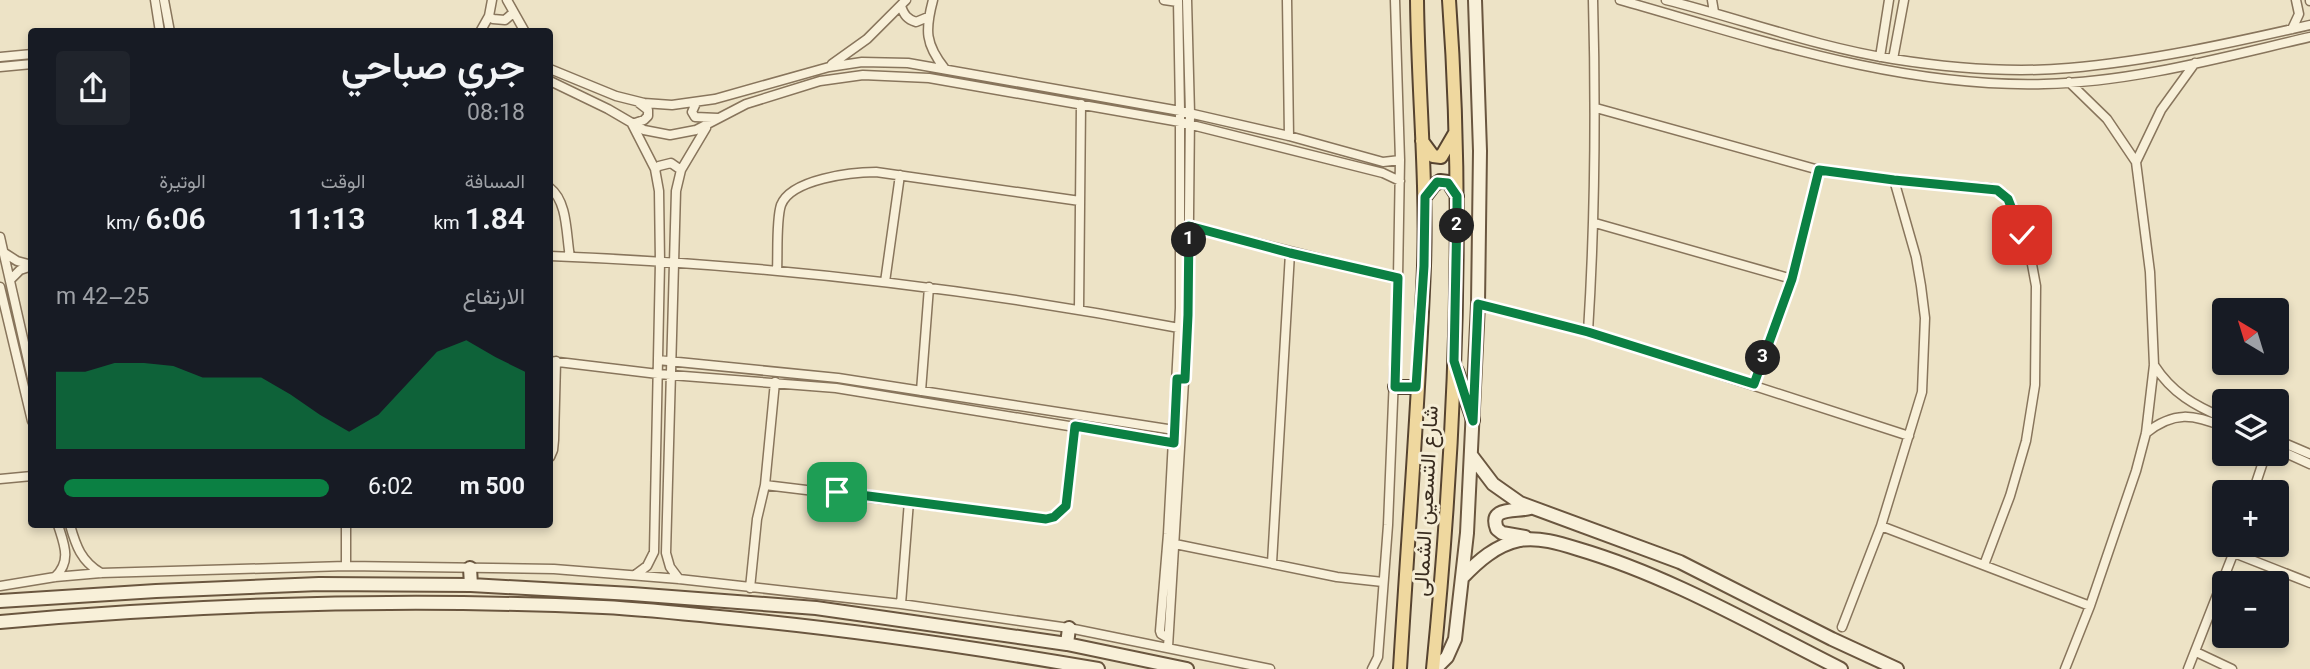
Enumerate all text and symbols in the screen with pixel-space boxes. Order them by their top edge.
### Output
text: جري صباحي [341,40,525,99]
button: share [56,51,130,125]
text: 08:18 [467,96,525,132]
text: الوتيرة [159,169,206,198]
text: الوقت [321,169,365,198]
text: المسافة [465,169,525,198]
text: 6:06 [145,198,206,245]
text: 11:13 [288,198,365,245]
text: 1.84 [465,198,525,245]
pin [1992,205,2052,265]
pin: 2 [1440,208,1474,244]
text: /km [106,210,145,239]
text: km [433,210,465,239]
text: 2 [1451,211,1462,240]
icon: check [2003,216,2041,254]
pin: 1 [1172,222,1206,258]
text: 1 [1183,225,1194,254]
text: 25–42 m [56,280,149,316]
text: الارتفاع [463,280,525,316]
north arrow [2212,298,2289,374]
map controls [2212,298,2289,648]
pin: 3 [1746,340,1780,376]
text: 3 [1757,343,1768,372]
button: layers [2212,389,2289,466]
street label: شارع التسعين الشمالى [1406,405,1449,597]
pin [807,462,867,522]
text: 6:02 [368,470,413,506]
text: 500 m [460,470,525,506]
icon: arrive [818,473,856,511]
button: + [2212,480,2289,557]
button: − [2212,571,2289,648]

